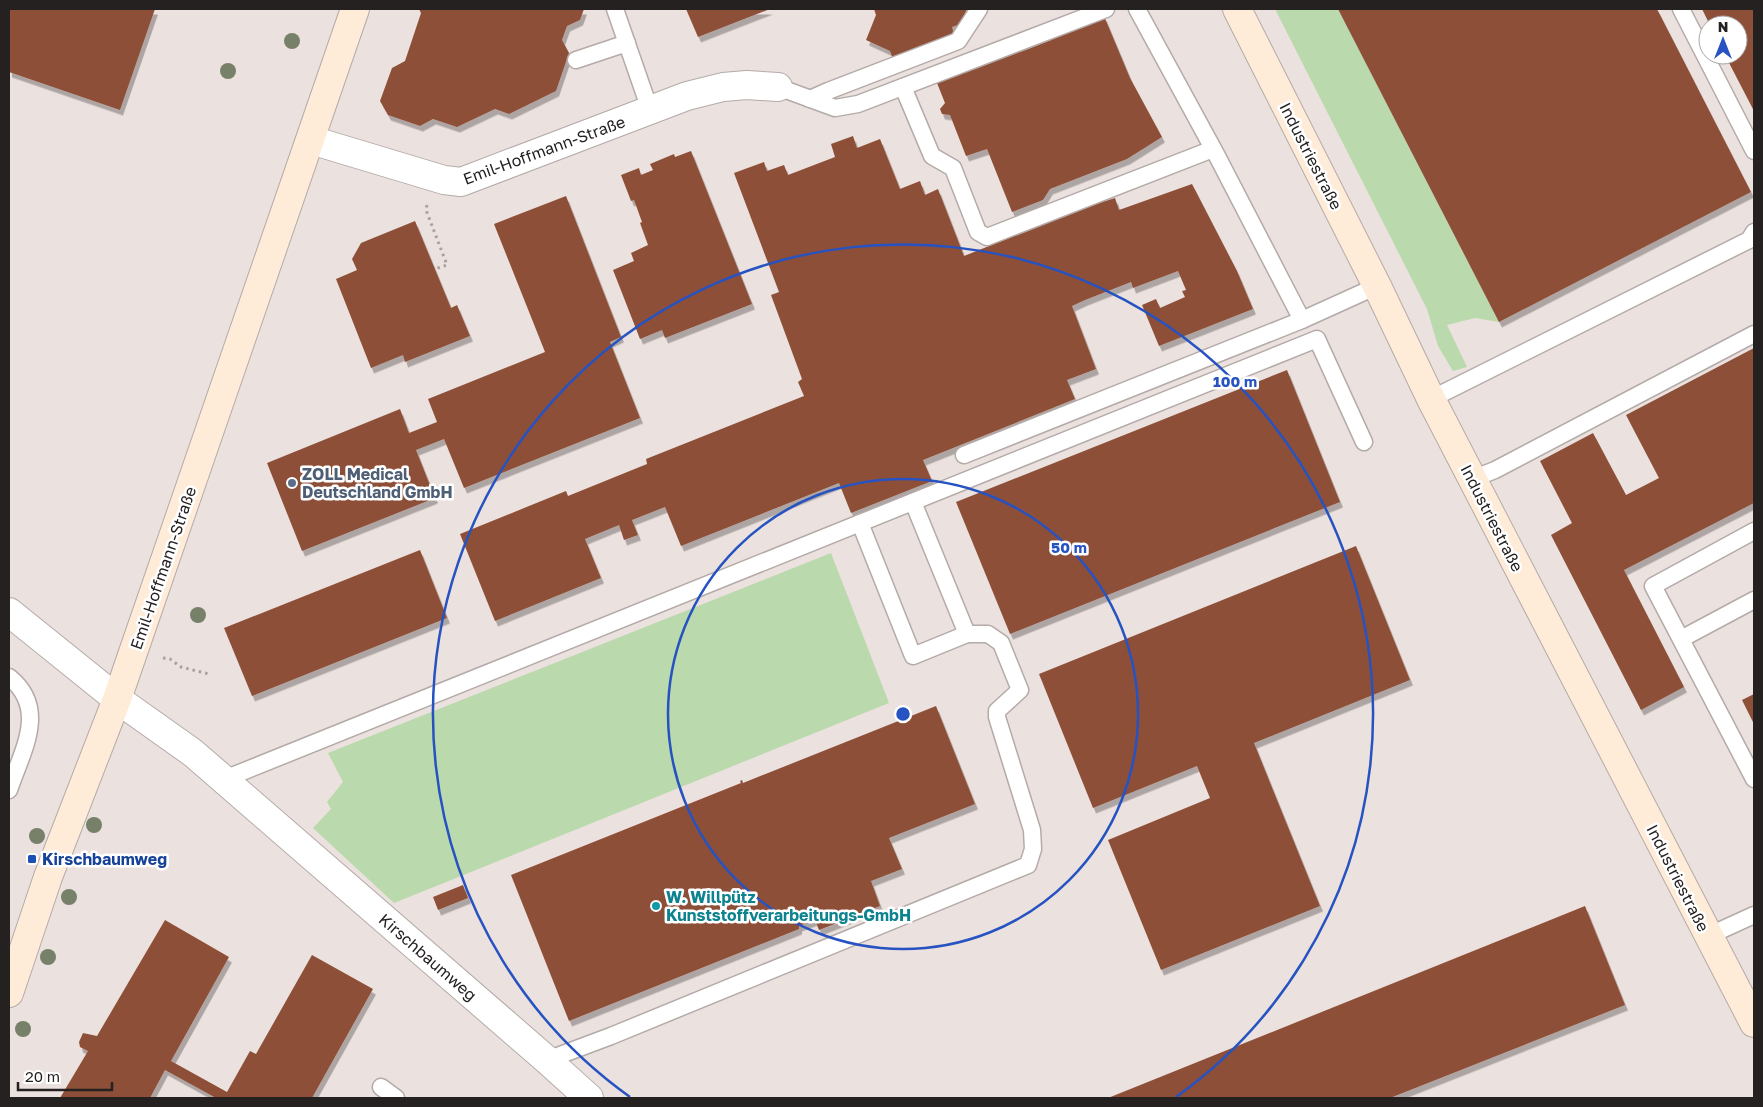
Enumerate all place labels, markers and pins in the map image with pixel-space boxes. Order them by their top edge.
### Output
place label: ZOLL Medical Deutschland GmbH [302,464,453,502]
marker: ZOLL Medical Deutschland GmbH [286,477,298,489]
centre of rings [894,705,912,723]
place label: Kirschbaumweg [42,849,167,869]
marker: Kirschbaumweg [26,853,38,865]
place label: W. Willpütz Kunststoffverarbeitungs-GmbH [666,887,911,925]
marker: W. Willpütz Kunststoffverarbeitungs-GmbH [650,900,662,912]

